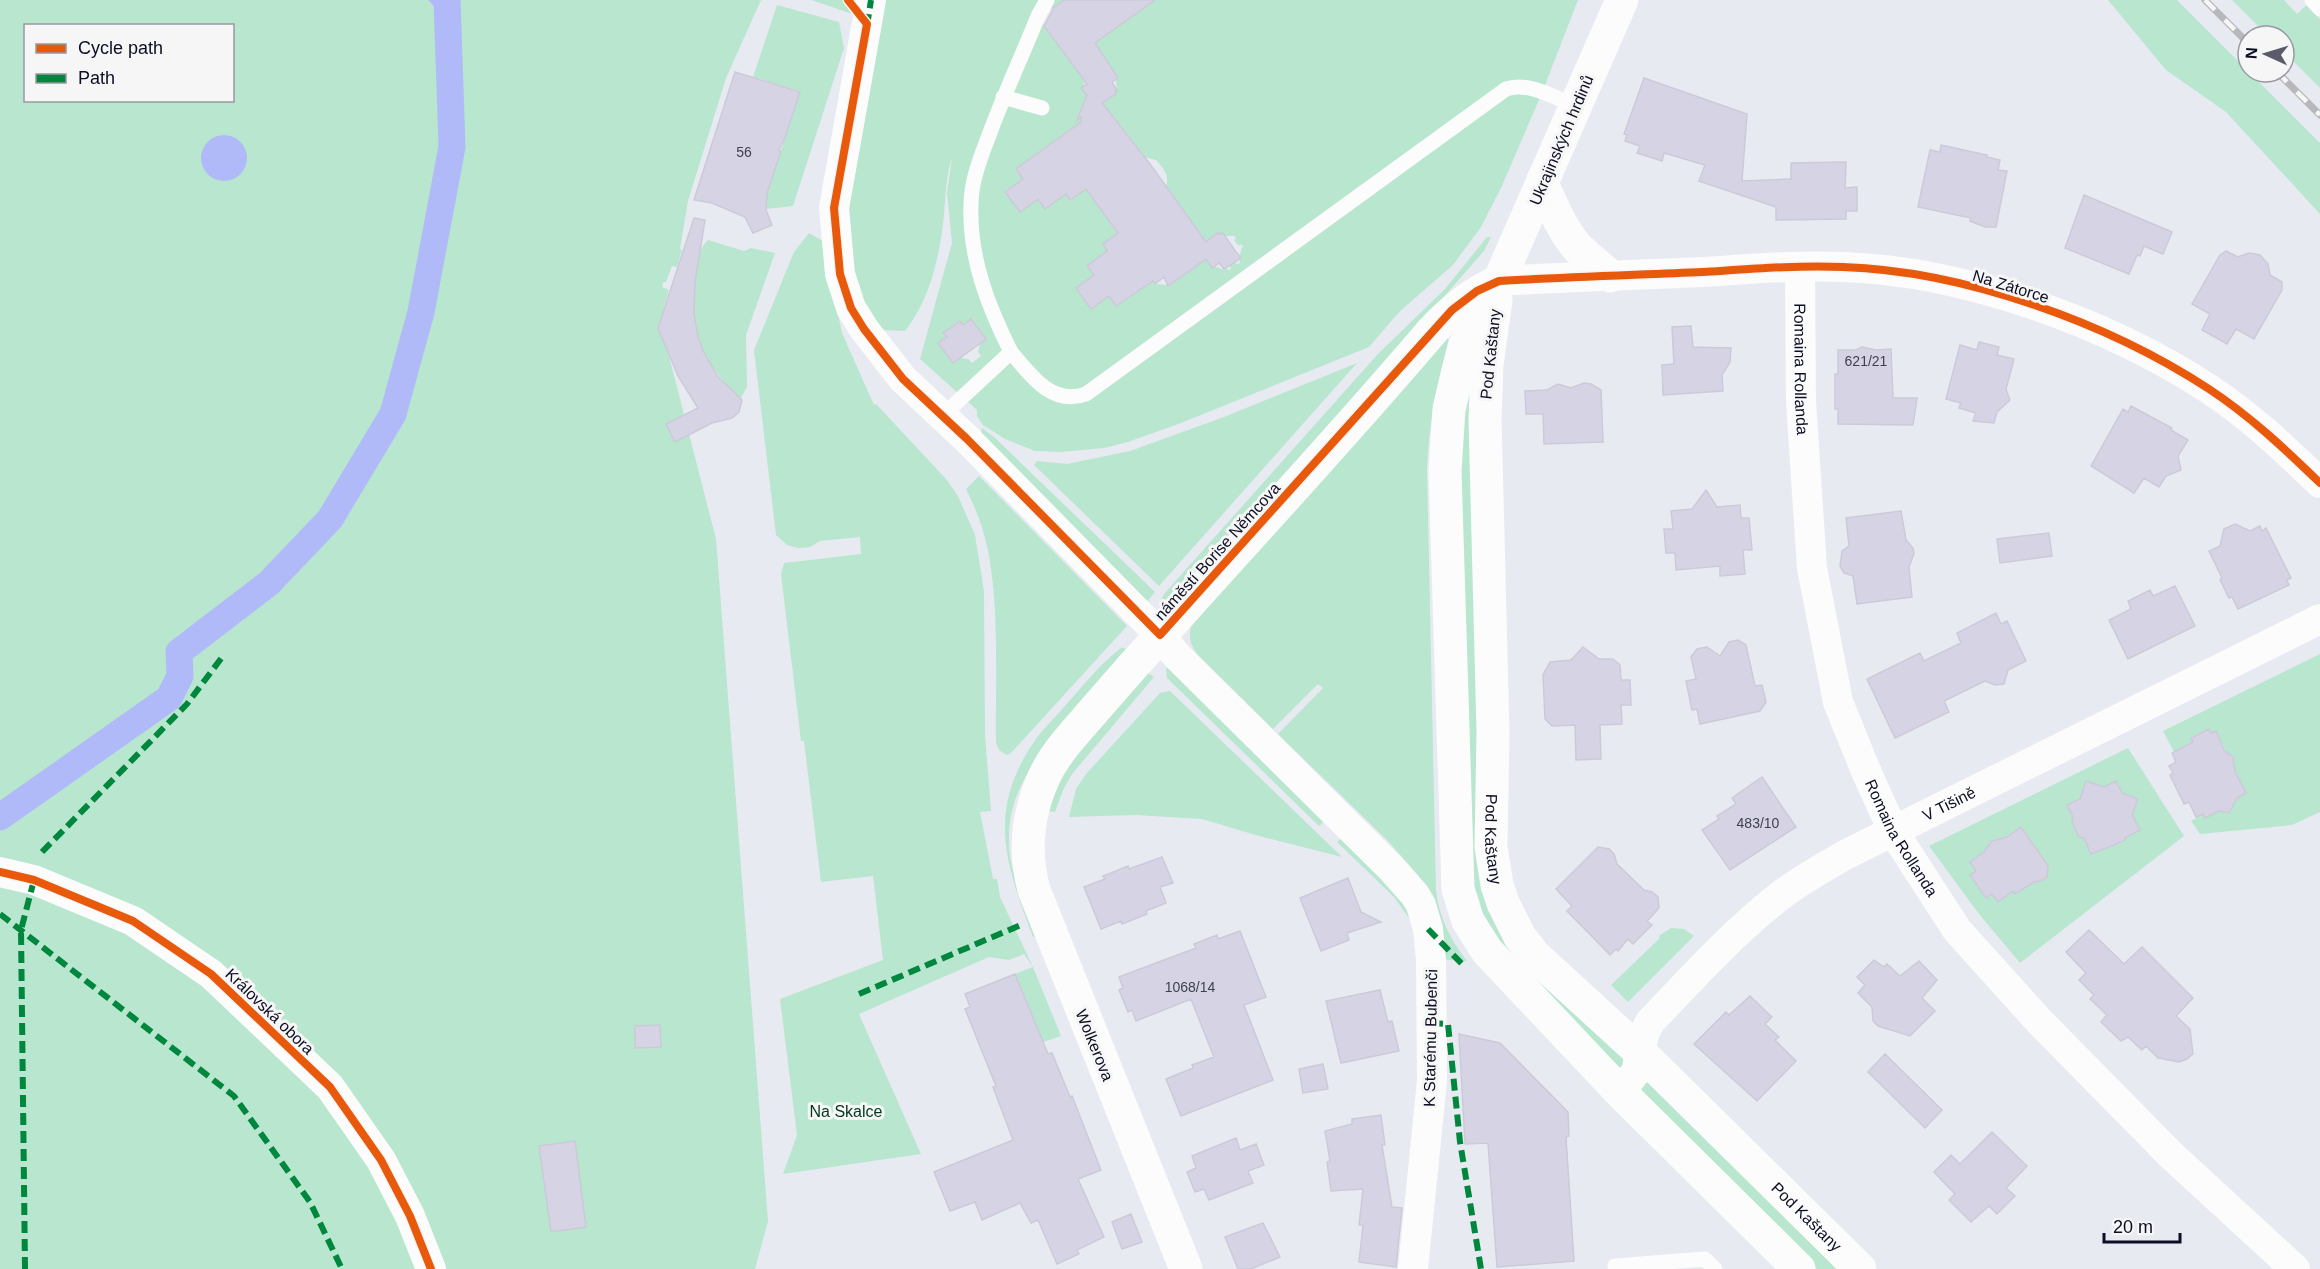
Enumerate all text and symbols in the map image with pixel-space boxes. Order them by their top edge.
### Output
legend [24,24,234,102]
north arrow [2236,24,2296,84]
text: Cycle path [78,38,163,58]
text: N [2243,47,2260,59]
text: Path [78,68,115,88]
street label: Ukrajinských hrdinů [1526,73,1597,208]
house number: 56 [736,144,752,160]
street label: Na Zátorce [1971,267,2051,306]
street label: Romaina Rollanda [1791,303,1811,435]
street label: Pod Kaštany [1477,308,1504,400]
house number: 621/21 [1845,353,1888,369]
street label: náměstí Borise Němcova [1151,479,1284,623]
street label: Romaina Rollanda [1862,777,1941,900]
street label: V Tišině [1920,784,1978,824]
street label: Pod Kaštany [1482,794,1505,886]
house number: 483/10 [1737,815,1780,831]
street label: Královská obora [222,965,317,1058]
street label: K Starému Bubenči [1421,969,1440,1107]
house number: 1068/14 [1165,979,1216,995]
street label: Wolkerova [1073,1007,1117,1083]
park label: Na Skalce [810,1103,883,1120]
street label: Pod Kaštany [1768,1179,1845,1255]
scale bar [2104,1206,2180,1244]
text: 20 m [2113,1217,2153,1237]

